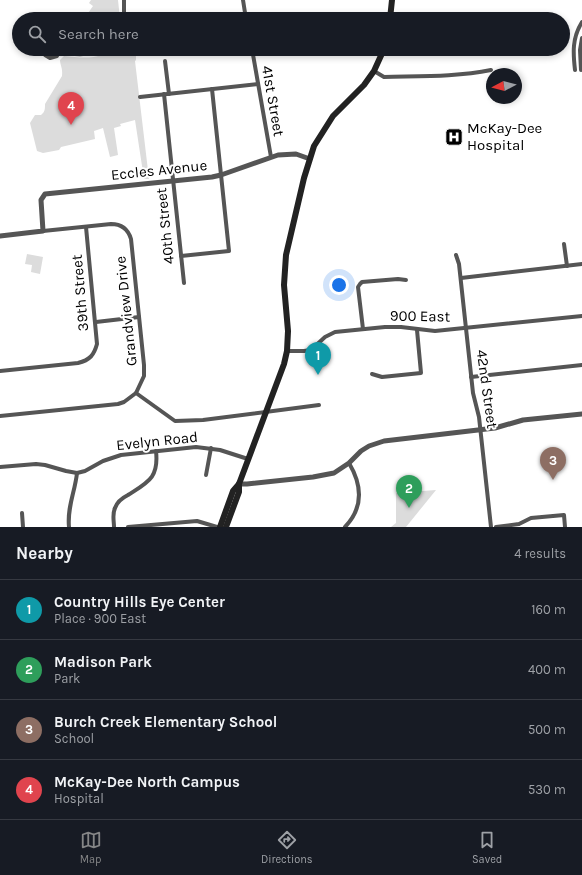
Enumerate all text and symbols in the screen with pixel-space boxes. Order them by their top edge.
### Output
search box [12,12,570,56]
icon: search [26,23,48,45]
text: Search here [58,25,139,43]
street label: 41st Street [258,64,288,138]
north arrow [486,68,522,104]
pin: 4 [58,92,84,125]
place label: McKay-Dee Hospital [467,119,542,154]
hospital icon: McKay-Dee Hospital [444,127,464,147]
street label: Eccles Avenue [110,156,208,184]
street label: 40th Street [152,187,178,265]
street label: 39th Street [68,254,92,332]
street label: Grandview Drive [111,255,141,367]
your location [329,275,349,295]
street label: 900 East [390,306,451,326]
pin: 1 [305,342,331,375]
street label: 42nd Street [473,348,502,430]
street label: Evelyn Road [115,428,199,454]
pin: 3 [540,447,566,480]
pin: 2 [396,475,422,508]
text: Nearby [16,543,73,563]
text: 4 results [514,546,566,561]
text: Country Hills Eye Center [54,593,225,611]
text: 1 [27,602,31,617]
text: 160 m [531,602,566,617]
text: Place · 900 East [54,611,146,626]
text: Madison Park [54,653,152,671]
text: 2 [25,662,33,677]
text: 400 m [528,662,566,677]
text: Park [54,671,80,686]
text: Burch Creek Elementary School [54,713,277,731]
text: 3 [25,722,33,737]
text: 500 m [528,722,566,737]
text: School [54,731,94,746]
text: McKay-Dee North Campus [54,773,240,791]
text: 4 [25,782,33,797]
text: 530 m [528,782,566,797]
text: Hospital [54,791,104,806]
tab: Map [80,829,102,866]
tab: Directions [261,829,313,866]
tab: Saved [472,829,502,866]

